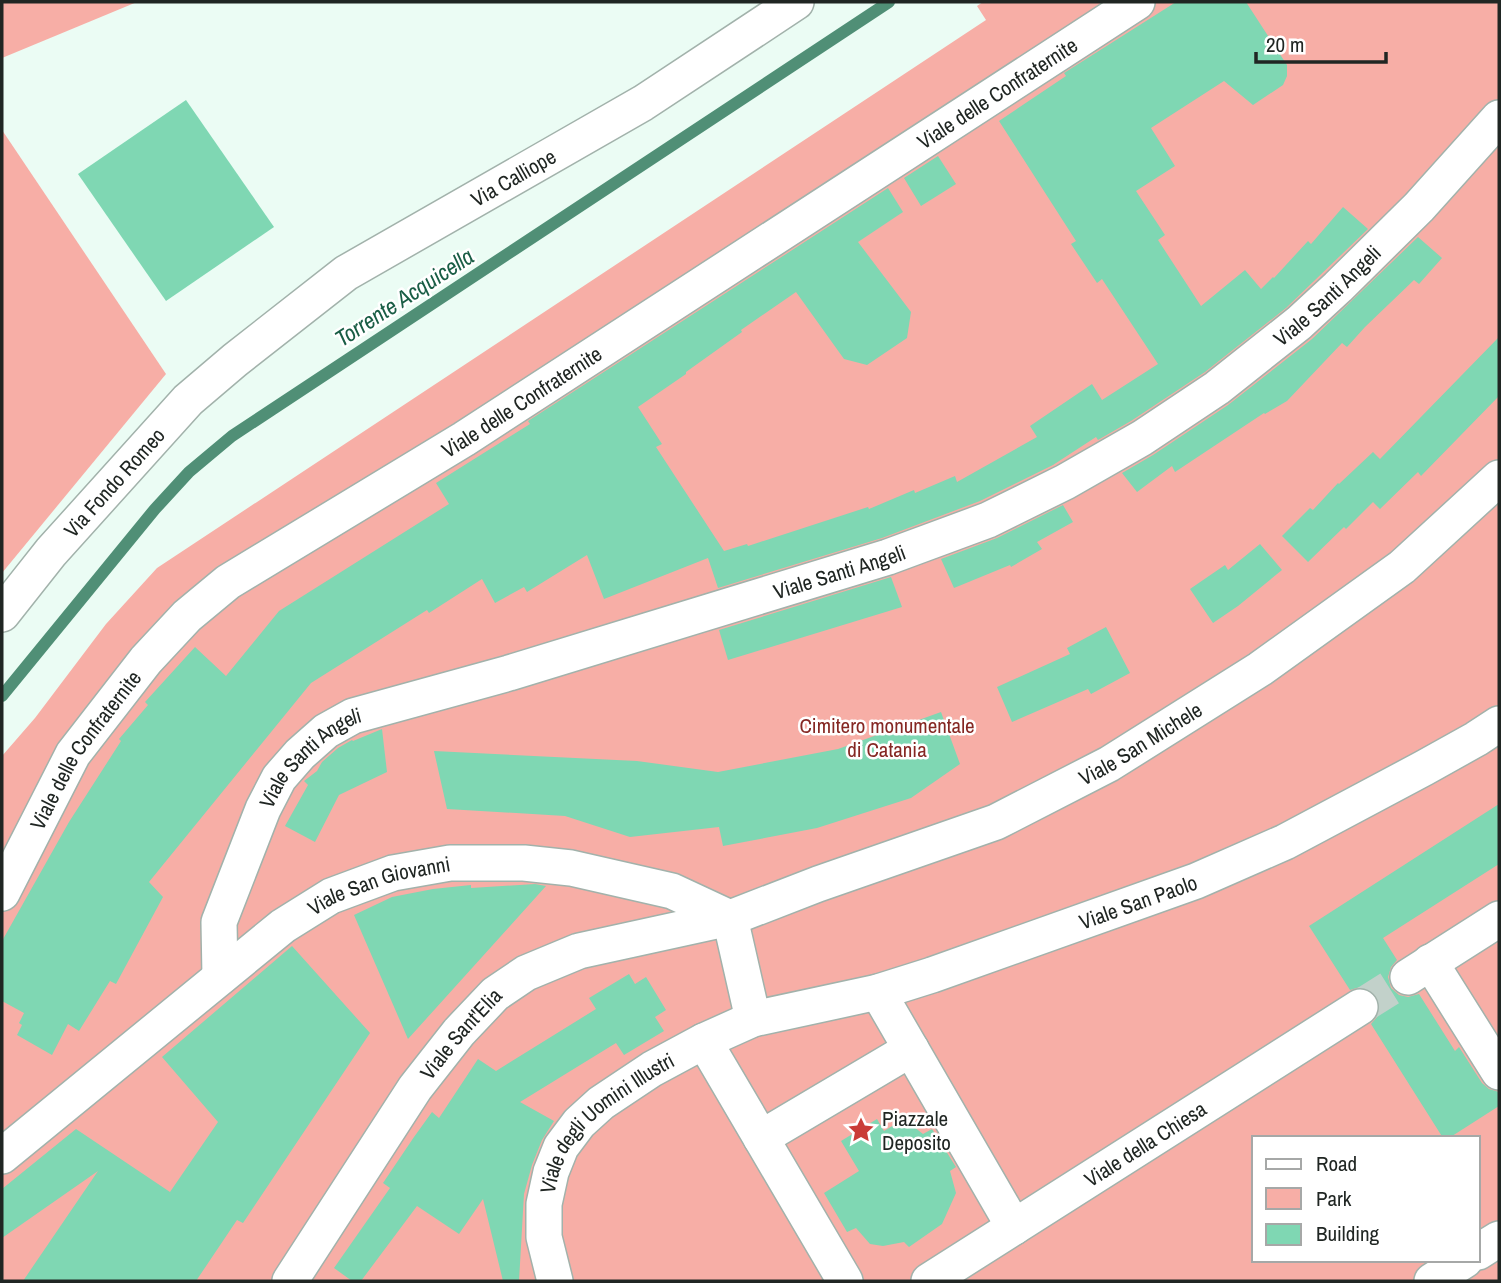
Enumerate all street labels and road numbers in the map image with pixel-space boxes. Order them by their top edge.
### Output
street label: Viale delle Confraternite [911,30,1083,156]
street label: Via Calliope [465,141,561,213]
street label: Viale Santi Angeli [1267,238,1387,352]
street label: Viale delle Confraternite [436,339,607,464]
street label: Via Fondo Romeo [57,421,171,543]
street label: Viale Santi Angeli [770,537,909,606]
street label: Viale delle Confraternite [22,664,147,834]
street label: Viale San Michele [1073,695,1207,792]
street label: Viale Santi Angeli [252,700,364,813]
street label: Viale San Giovanni [302,849,452,922]
street label: Viale San Paolo [1075,867,1201,936]
street label: Viale Sant'Elia [413,981,508,1085]
street label: Viale degli Uomini Illustri [532,1045,679,1196]
street label: Viale della Chiesa [1078,1094,1212,1193]

